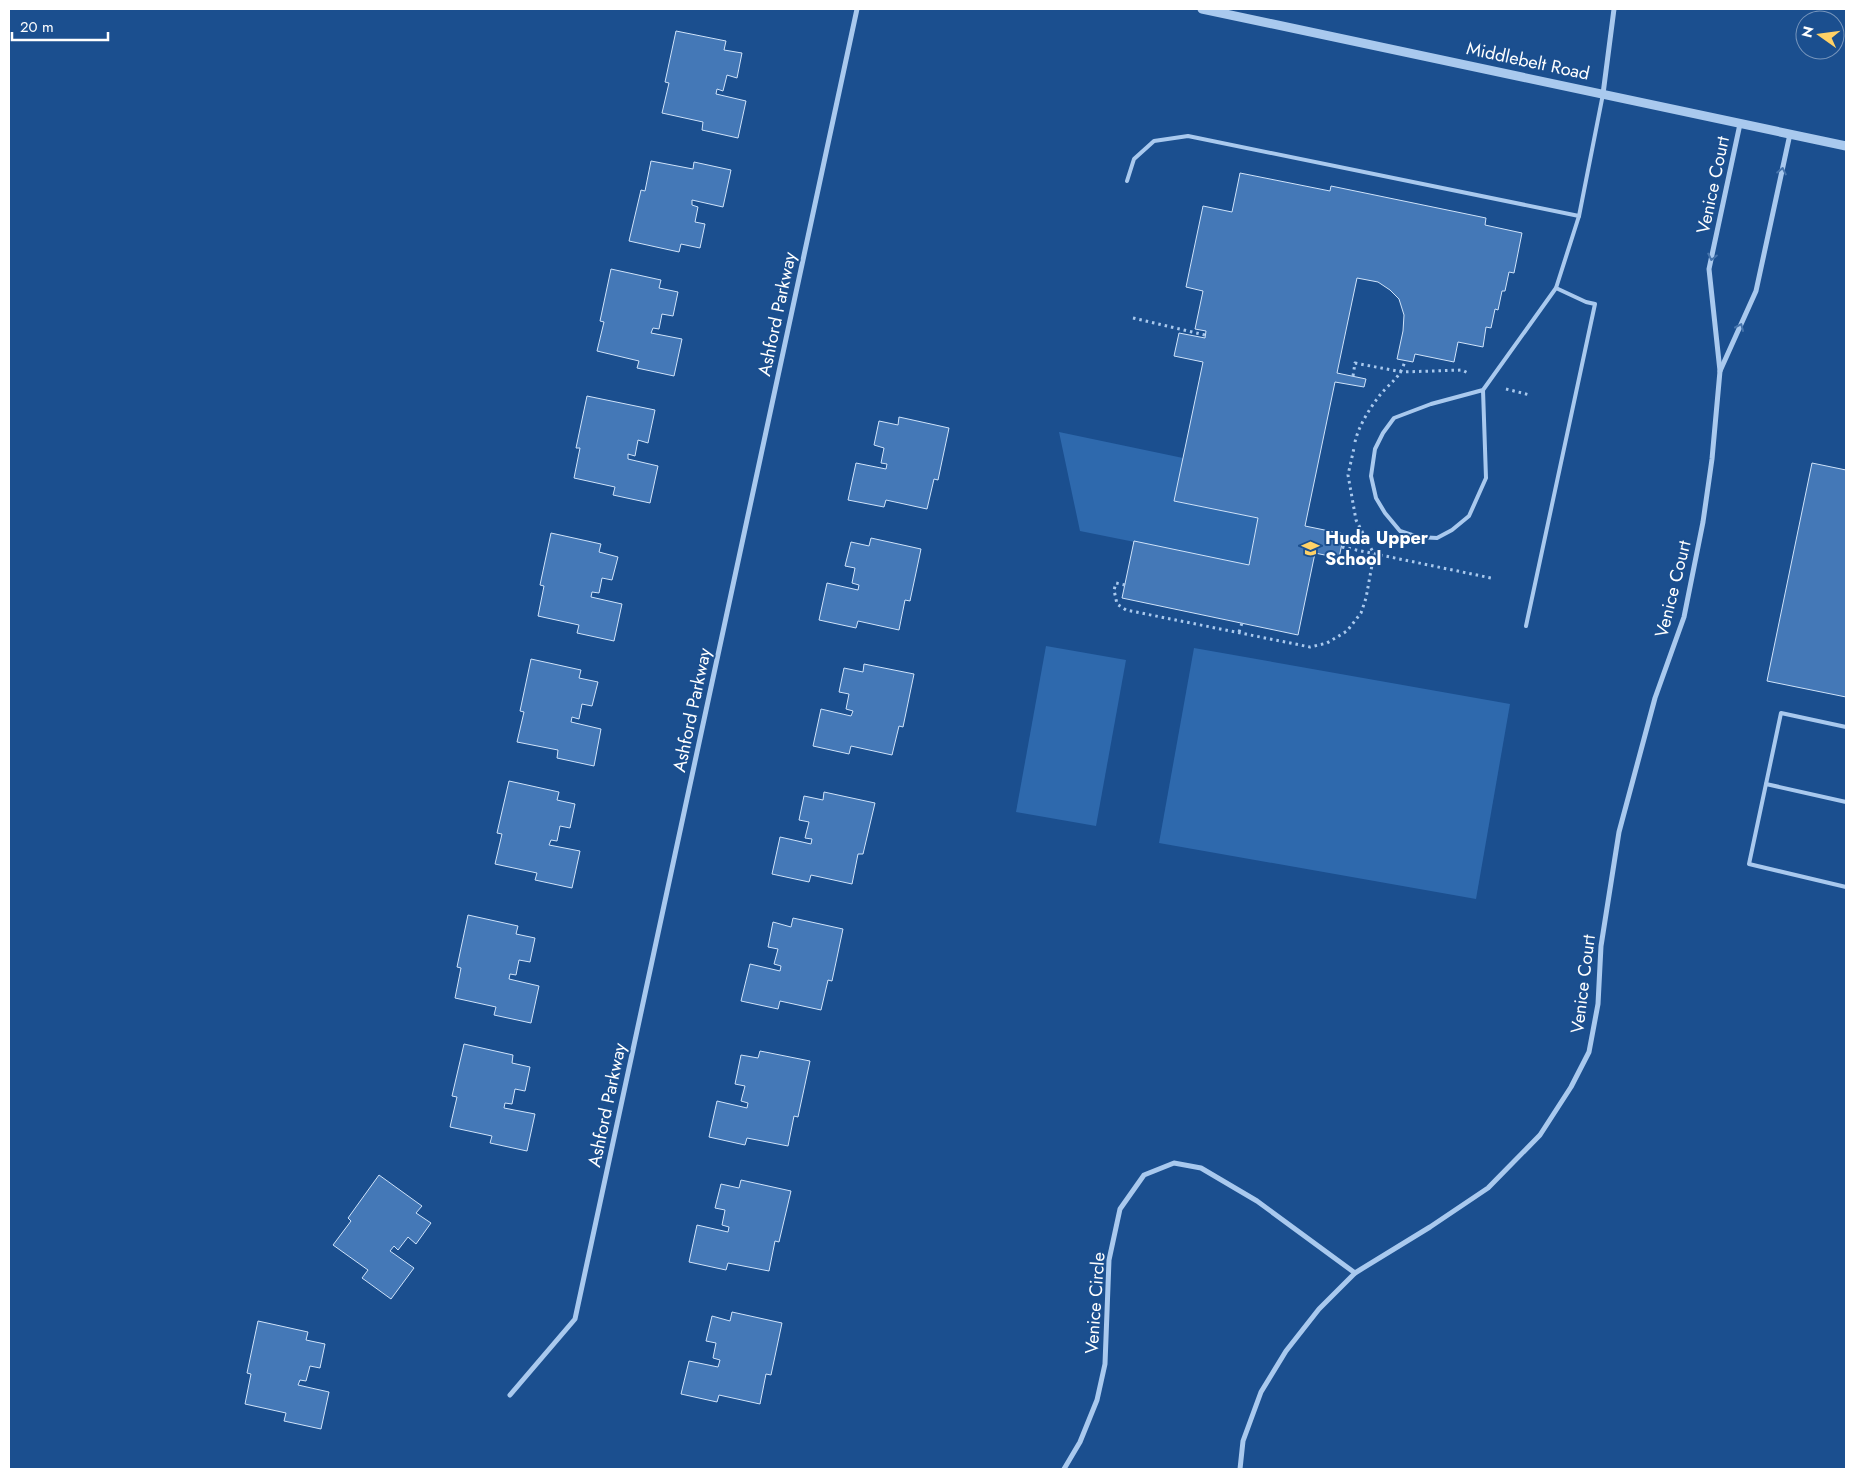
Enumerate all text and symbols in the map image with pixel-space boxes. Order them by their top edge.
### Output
scale bar [12,10,109,42]
north arrow [1795,10,1845,60]
text: 20 m [20,16,54,38]
text: N [1796,24,1818,40]
street label: Middlebelt Road [1464,35,1592,87]
street label: Venice Court [1690,133,1736,236]
one-way arrow [1777,166,1787,175]
street label: Ashford Parkway [751,249,803,379]
one-way arrow [1707,252,1718,261]
one-way arrow [1733,323,1744,332]
place label: Huda Upper School [1325,525,1429,572]
street label: Venice Court [1648,537,1698,640]
school or university icon: Huda Upper School [1301,538,1321,558]
street label: Ashford Parkway [666,645,718,775]
street label: Venice Court [1564,933,1602,1035]
street label: Ashford Parkway [581,1040,633,1170]
street label: Venice Circle [1078,1251,1112,1355]

